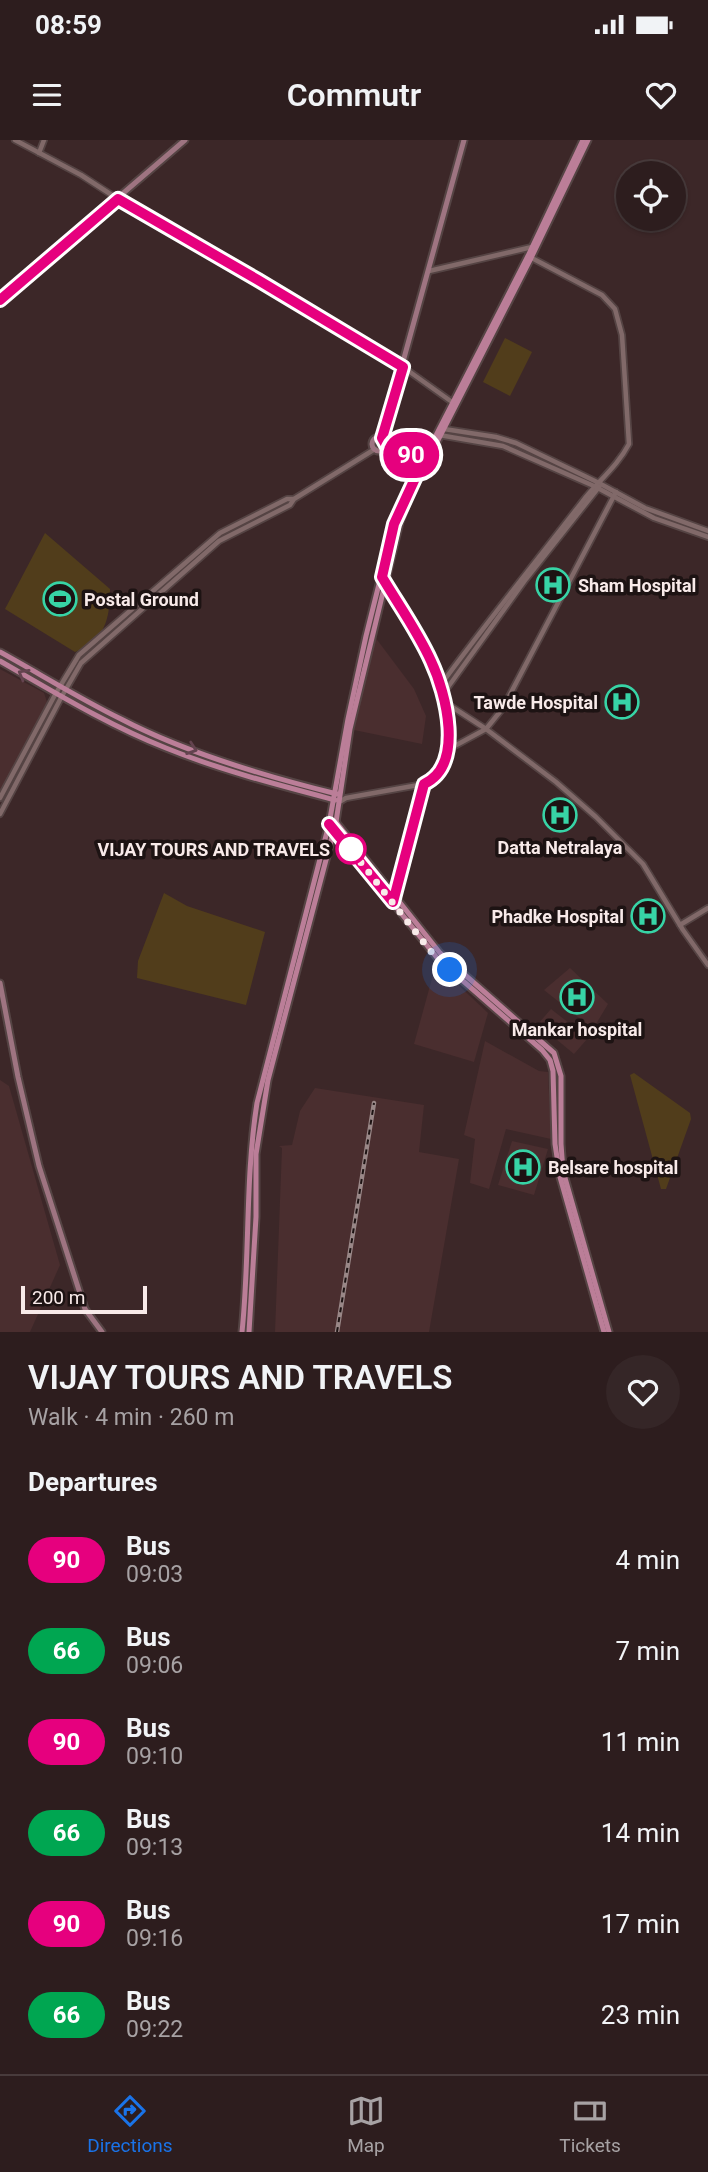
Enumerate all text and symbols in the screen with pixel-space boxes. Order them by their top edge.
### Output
text: 08:59 [35,10,102,40]
icon: menu [28,76,66,114]
text: Commutr [287,76,421,114]
icon: heart [642,76,680,114]
map controls [616,161,686,231]
button: locate [616,161,686,231]
line badge: 90 [380,432,443,478]
text: 90 [397,441,425,469]
hospital icon: Sham Hospital [534,566,572,604]
place label: Sham Hospital [578,575,696,596]
sports icon: Postal Ground [41,580,79,618]
place label: Postal Ground [84,589,199,610]
one-way arrow [17,669,30,682]
hospital icon: Tawde Hospital [603,683,641,721]
place label: Tawde Hospital [473,692,598,713]
one-way arrow [185,740,197,755]
hospital icon: Datta Netralaya [541,796,579,834]
marker: VIJAY TOURS AND TRAVELS [336,834,366,864]
place label: Datta Netralaya [498,837,623,858]
place label: VIJAY TOURS AND TRAVELS [97,839,330,860]
hospital icon: Phadke Hospital [629,897,667,935]
place label: Phadke Hospital [491,906,624,927]
your location [432,952,467,987]
hospital icon: Mankar hospital [558,978,596,1016]
place label: Mankar hospital [512,1019,642,1040]
hospital icon: Belsare hospital [504,1148,542,1186]
place label: Belsare hospital [548,1157,678,1178]
scale bar [21,1283,147,1315]
text: 200 m [32,1286,85,1309]
button: heart [606,1355,680,1429]
text: VIJAY TOURS AND TRAVELS [28,1358,452,1397]
text: Walk · 4 min · 260 m [28,1404,234,1431]
text: Departures [28,1467,158,1497]
text: Bus [126,1531,171,1561]
text: 4 min [615,1545,680,1575]
text: 90 [53,1546,80,1574]
text: 09:03 [126,1561,183,1588]
text: Bus [126,1622,171,1652]
text: 7 min [615,1636,680,1666]
text: 66 [53,1637,80,1665]
text: 09:06 [126,1652,183,1679]
text: Bus [126,1713,171,1743]
text: 11 min [601,1727,680,1757]
text: 90 [53,1728,80,1756]
text: 09:10 [126,1743,183,1770]
text: Bus [126,1804,171,1834]
text: 14 min [601,1818,680,1848]
text: 66 [53,1819,80,1847]
text: 09:13 [126,1834,183,1861]
text: Bus [126,1895,171,1925]
text: 17 min [601,1909,680,1939]
text: 90 [53,1910,80,1938]
text: 09:16 [126,1925,183,1952]
text: Bus [126,1986,171,2016]
text: 23 min [601,2000,680,2030]
text: 66 [53,2001,80,2029]
text: 09:22 [126,2016,183,2043]
tab: Directions [87,2092,173,2157]
tab: Map [347,2092,385,2157]
tab: Tickets [559,2092,621,2157]

